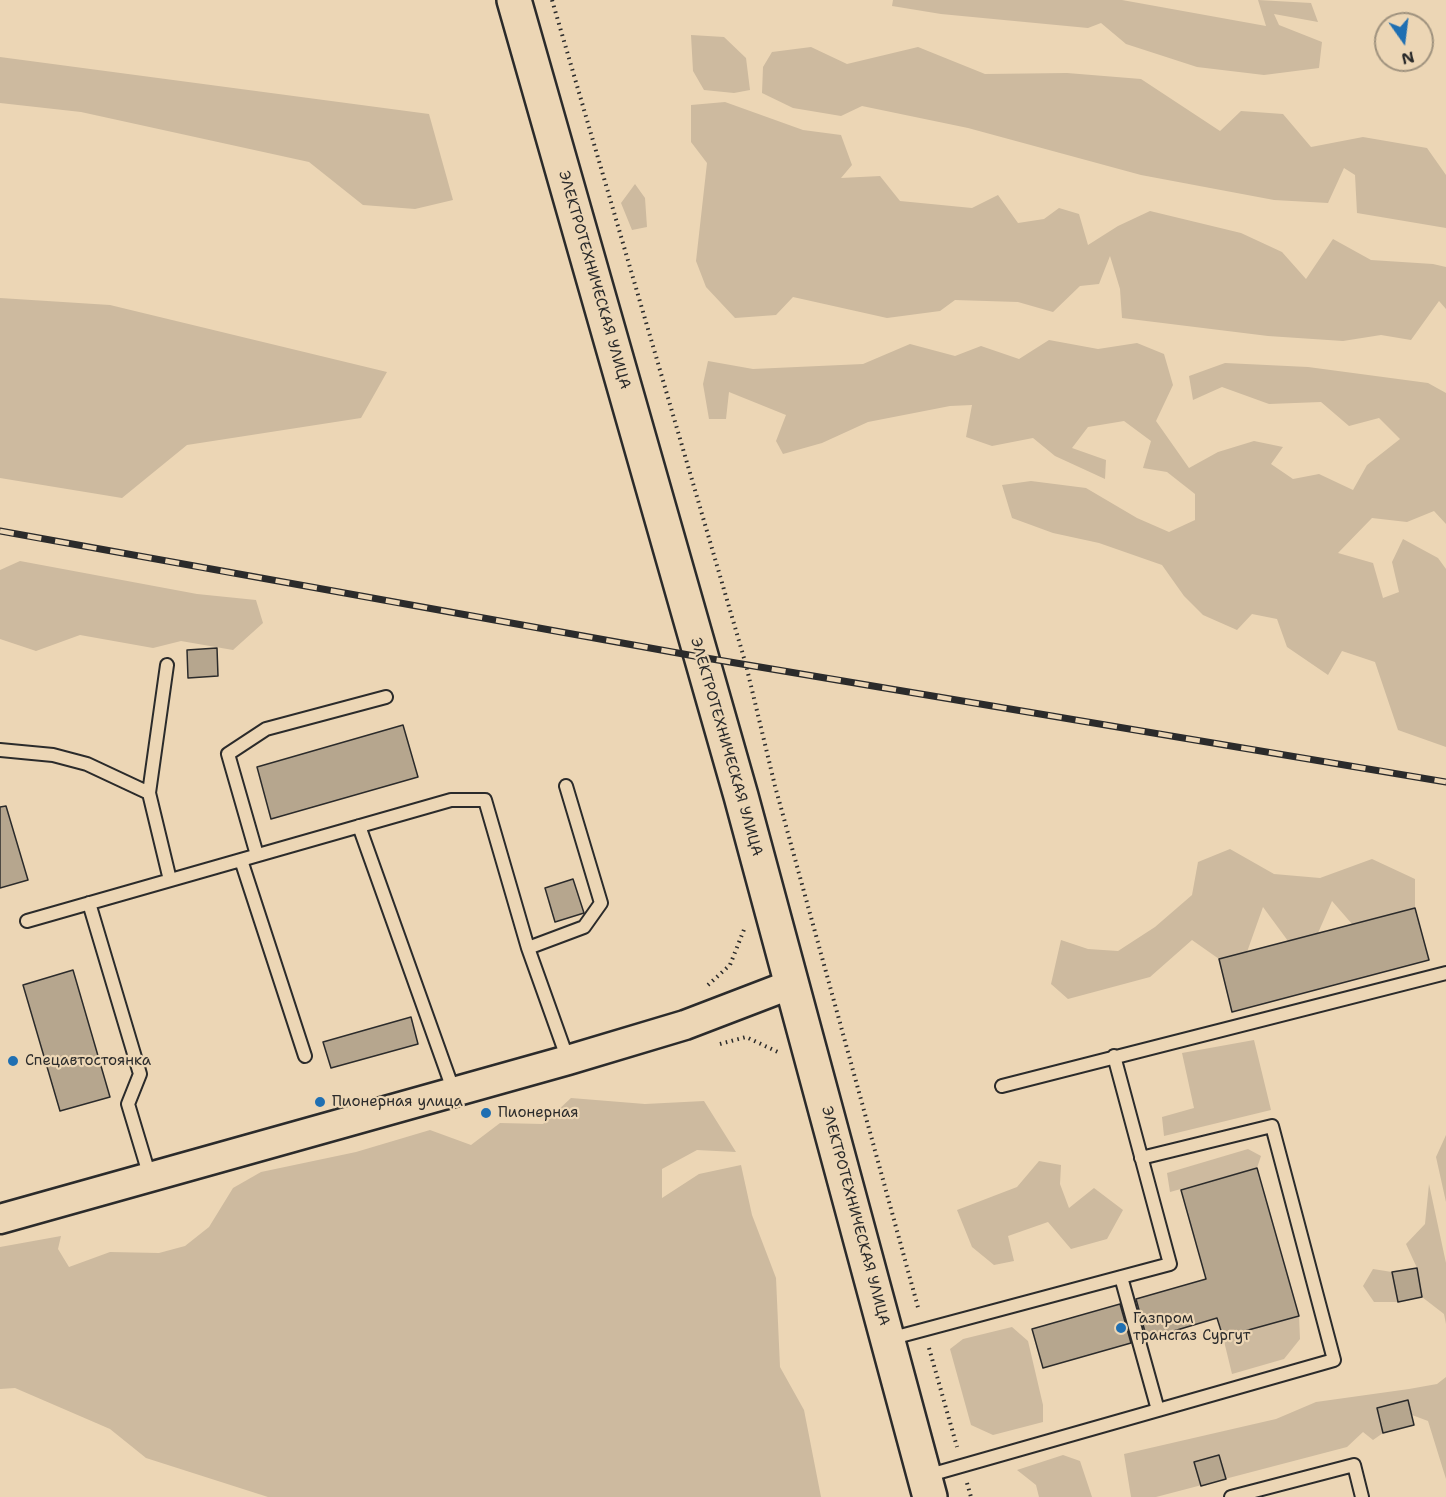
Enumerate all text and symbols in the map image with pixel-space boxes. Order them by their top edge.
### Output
north arrow [1374,12,1434,72]
text: N [1399,46,1417,70]
street label: ЭЛЕКТРОТЕХНИЧЕСКАЯ УЛИЦА [554,169,634,391]
street label: ЭЛЕКТРОТЕХНИЧЕСКАЯ УЛИЦА [686,636,766,858]
place label: Спецавтостоянка [25,1052,151,1070]
marker: Спецавтостоянка [6,1054,20,1068]
place label: Пионерная улица [332,1093,463,1111]
marker: Пионерная улица [313,1095,327,1109]
place label: Пионерная [498,1104,578,1122]
street label: ЭЛЕКТРОТЕХНИЧЕСКАЯ УЛИЦА [817,1104,893,1328]
marker: Пионерная [479,1106,493,1120]
place label: Газпром трансгаз Сургут [1133,1310,1250,1345]
marker: Газпром трансгаз Сургут [1114,1321,1128,1335]

